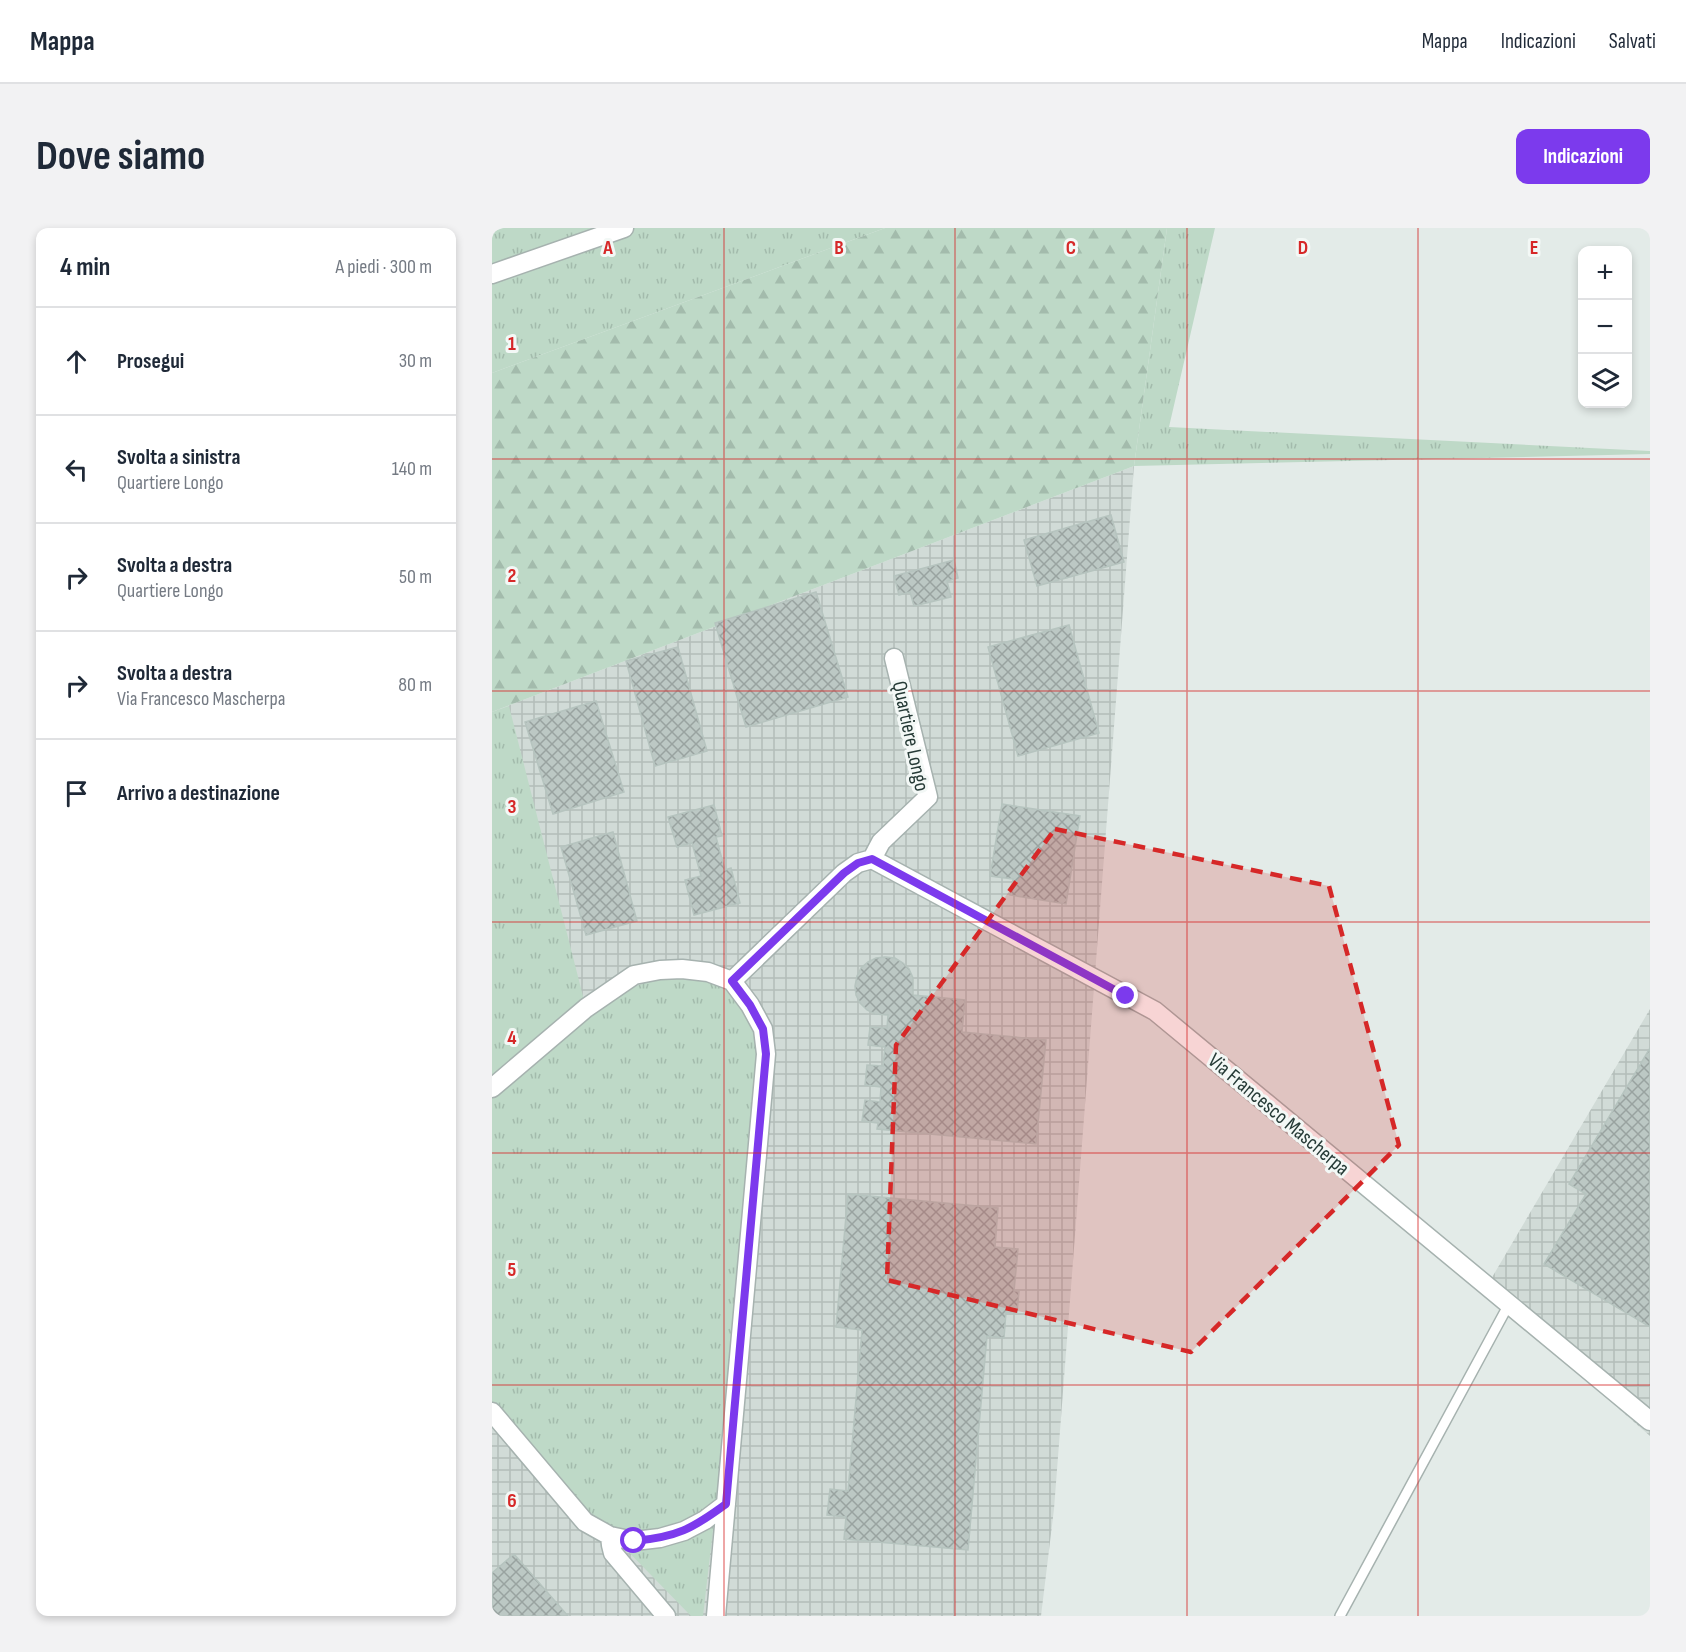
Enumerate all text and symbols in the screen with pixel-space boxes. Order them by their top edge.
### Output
text: Mappa [30,25,95,58]
text: Mappa [1422,29,1468,54]
text: Indicazioni [1501,29,1576,54]
text: Salvati [1609,29,1656,54]
button: Indicazioni [1516,129,1650,184]
text: Dove siamo [36,131,205,182]
text: A [602,236,613,260]
text: B [834,236,844,260]
text: C [1066,236,1076,260]
text: D [1298,236,1308,260]
text: E [1530,236,1538,260]
map controls [1578,246,1632,408]
button: + [1578,246,1632,300]
text: 4 min [60,252,110,283]
text: A piedi · 300 m [336,255,432,279]
button: − [1578,300,1632,354]
text: 1 [508,332,516,356]
icon: ahead [60,345,93,378]
text: Prosegui [117,348,184,375]
text: 30 m [399,349,432,373]
button: layers [1578,354,1632,408]
text: Svolta a sinistra [117,444,240,471]
icon: left [60,453,93,486]
text: 140 m [392,457,432,481]
text: Quartiere Longo [117,471,224,495]
text: Svolta a destra [117,552,232,579]
icon: right [60,561,93,594]
text: 2 [508,564,516,588]
text: 50 m [399,565,432,589]
text: Quartiere Longo [117,579,224,603]
text: Svolta a destra [117,660,232,687]
icon: right [60,669,93,702]
text: 80 m [398,673,432,697]
street label: Quartiere Longo [887,679,934,793]
text: Via Francesco Mascherpa [117,687,285,711]
icon: arrive [60,777,93,810]
text: Arrivo a destinazione [117,780,280,807]
text: 3 [508,795,517,819]
route end [1112,982,1138,1008]
text: 4 [507,1026,517,1050]
street label: Via Francesco Mascherpa [1203,1048,1354,1181]
text: 5 [508,1258,517,1282]
text: 6 [507,1489,517,1513]
route start [620,1527,646,1553]

